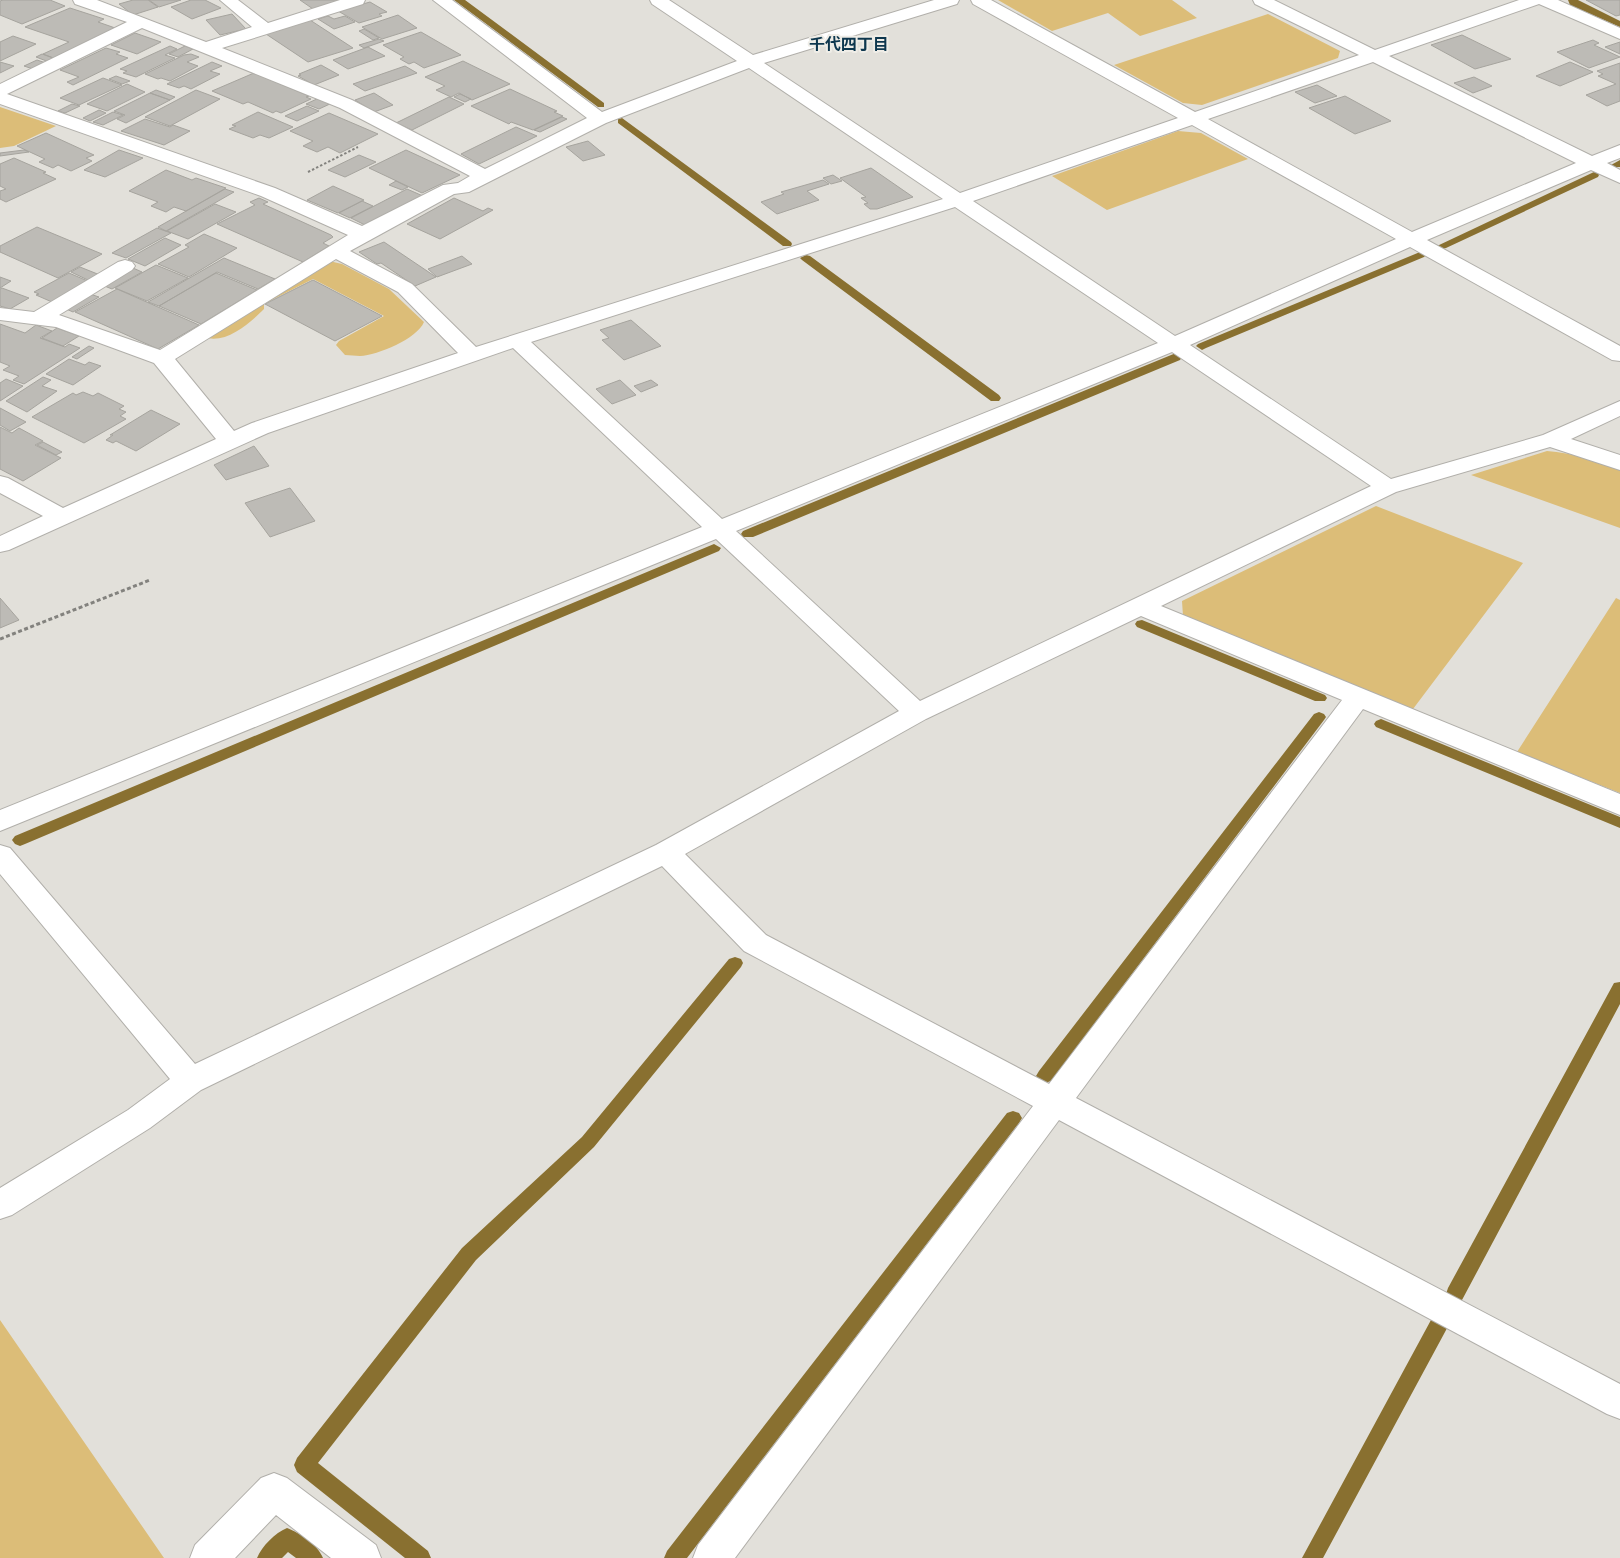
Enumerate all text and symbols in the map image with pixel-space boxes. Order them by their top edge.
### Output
district label: 千代四丁目 [809,33,889,55]

